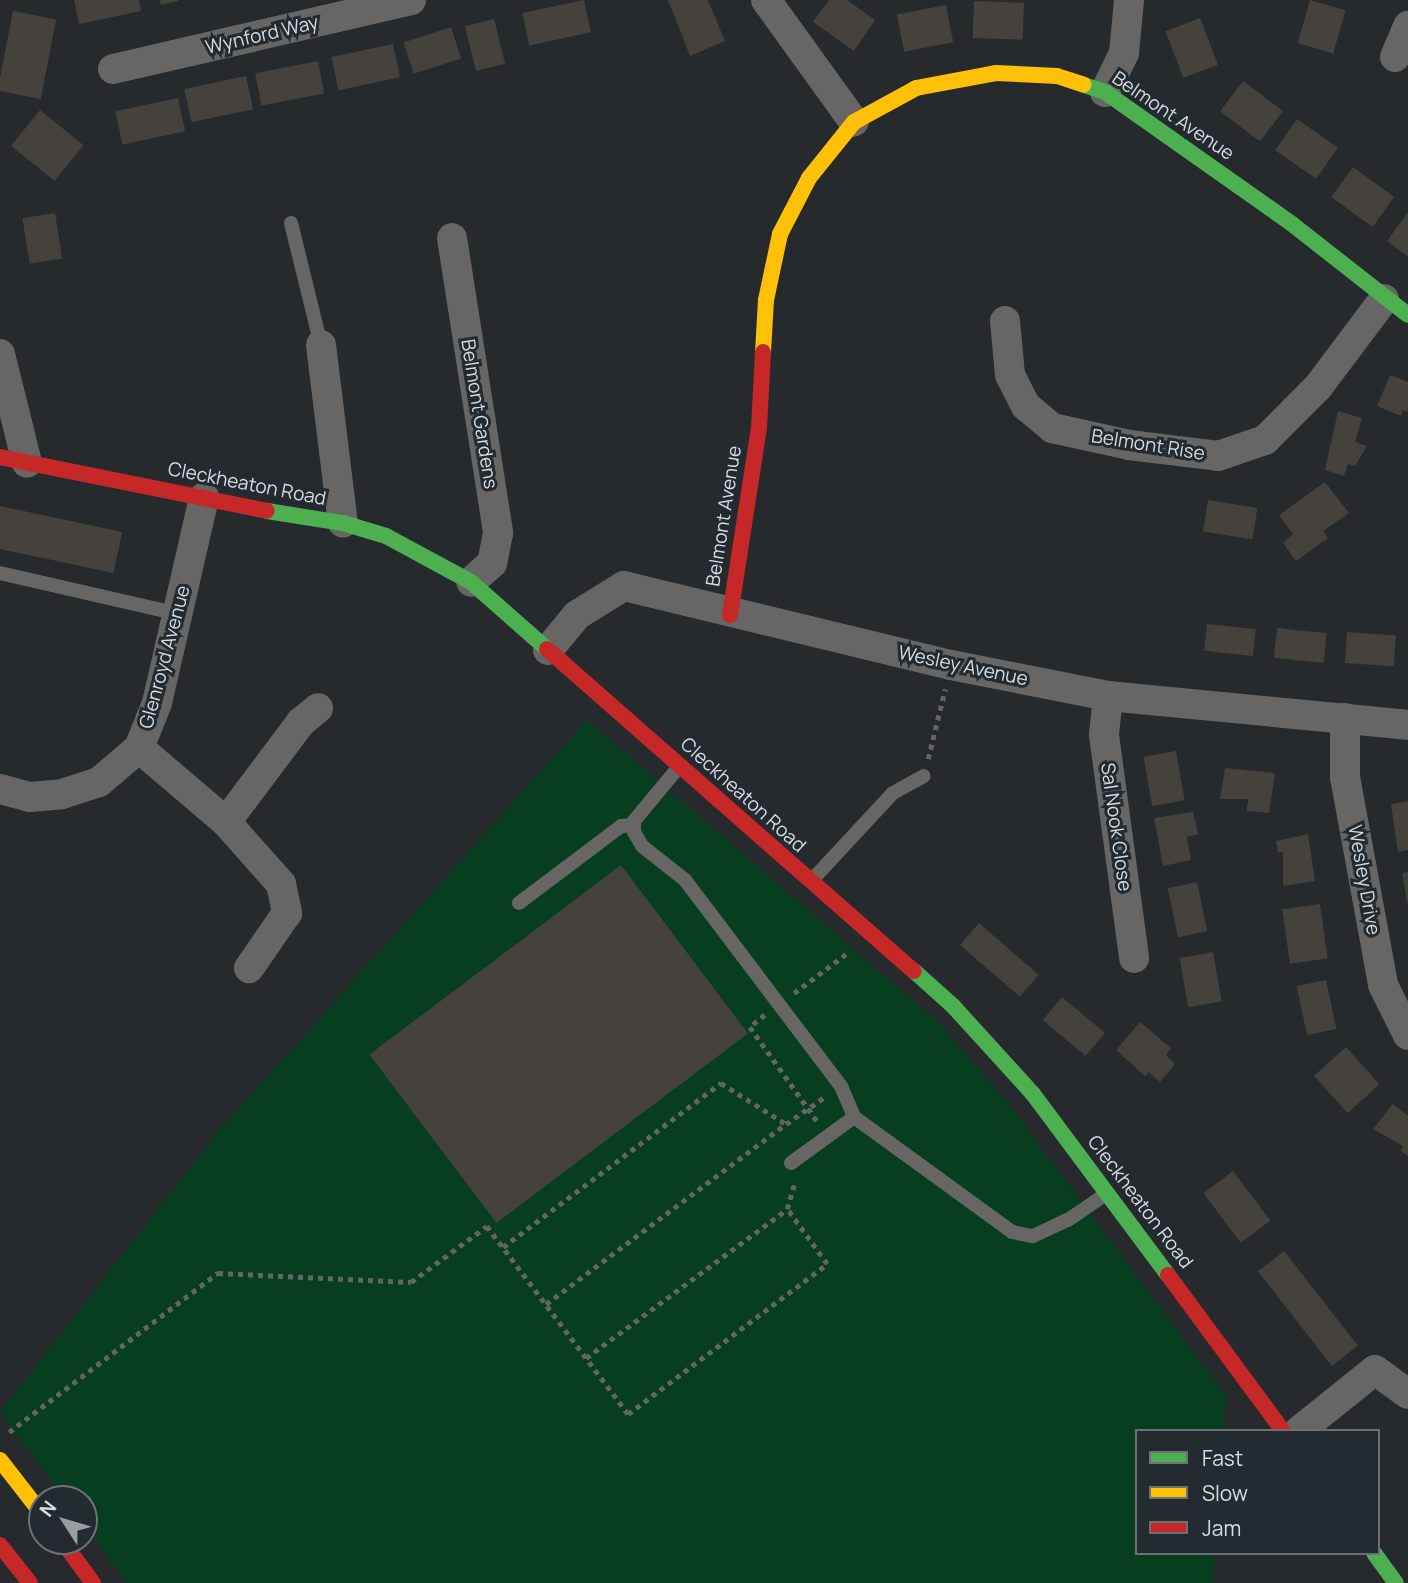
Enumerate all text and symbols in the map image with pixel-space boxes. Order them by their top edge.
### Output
street label: Wynford Way [203,11,321,59]
street label: Belmont Avenue [1108,67,1238,165]
street label: Belmont Gardens [456,338,502,490]
street label: Belmont Rise [1090,425,1206,465]
street label: Belmont Avenue [702,444,746,588]
street label: Cleckheaton Road [166,458,328,510]
street label: Glenroyd Avenue [135,583,195,731]
street label: Wesley Avenue [896,641,1030,691]
street label: Cleckheaton Road [676,733,810,857]
street label: Sal Nook Close [1096,761,1136,893]
street label: Wesley Drive [1343,823,1385,937]
street label: Cleckheaton Road [1083,1131,1197,1273]
legend [1135,1429,1380,1555]
text: Fast [1202,1444,1243,1472]
text: Slow [1202,1479,1248,1507]
north arrow [28,1485,98,1555]
text: N [33,1495,62,1522]
text: Jam [1202,1514,1241,1542]

